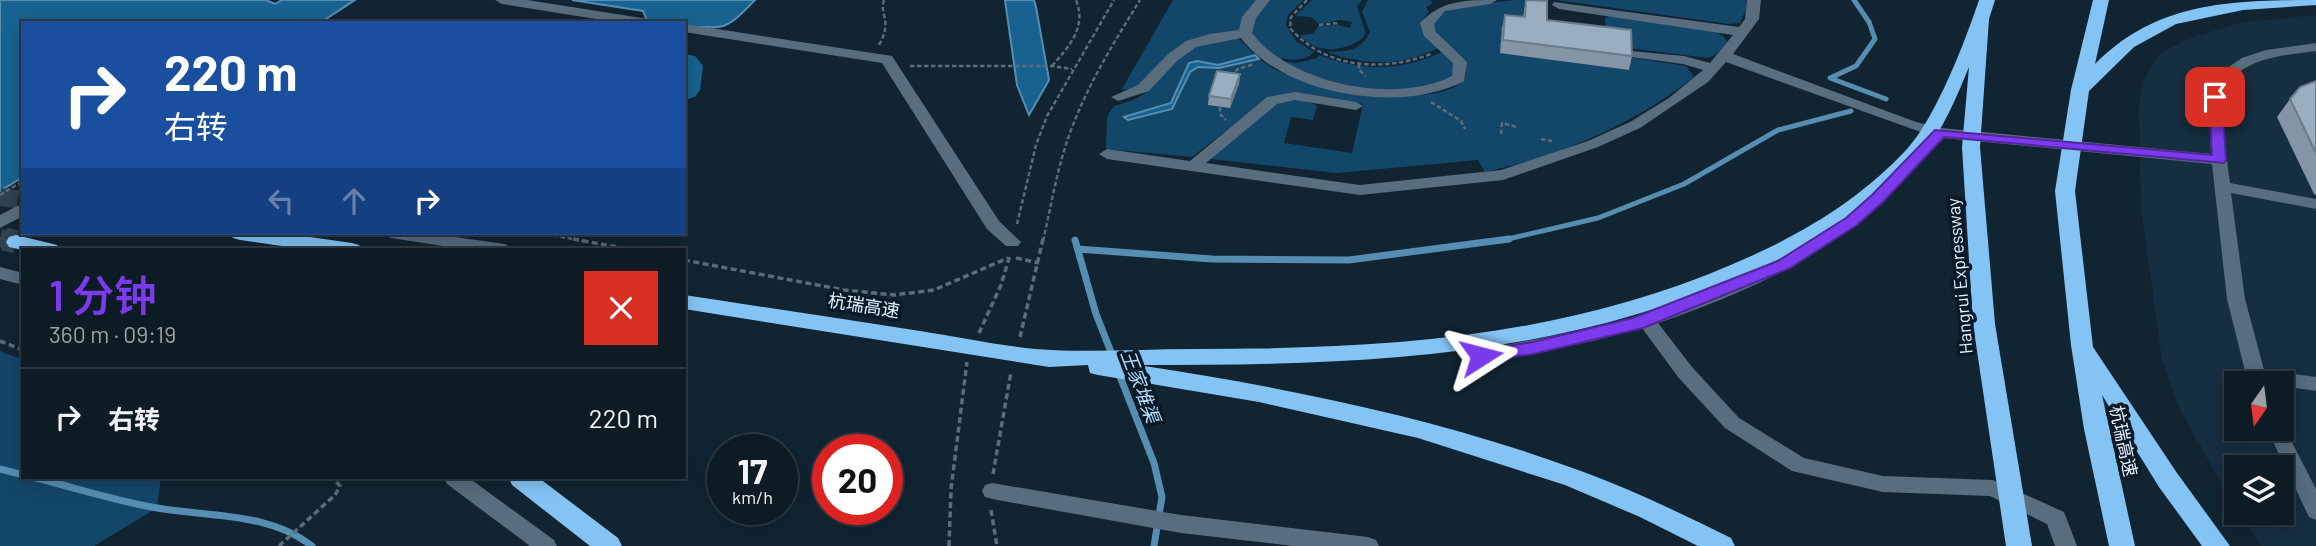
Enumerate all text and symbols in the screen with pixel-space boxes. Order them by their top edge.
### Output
text: 220 m [164,42,298,101]
icon: right [49,49,140,140]
pin [2185,67,2245,127]
icon: arrive [2196,78,2234,116]
text: 右转 [164,107,228,145]
icon: left [262,182,300,220]
icon: ahead [335,182,373,220]
icon: right [408,182,446,220]
street label: Hangrui Expressway [1941,197,1977,355]
text: 1 分钟 [49,269,156,319]
button: close [584,271,658,345]
street label: 杭瑞高速 [827,289,901,321]
position arrow [1444,319,1518,393]
text: 360 m · 09:19 [49,320,176,348]
water label: 王家堆渠 [1117,346,1166,428]
north arrow [2224,371,2294,441]
map controls [2224,371,2294,525]
icon: right [49,398,87,436]
text: 220 m [589,402,658,433]
text: 右转 [108,403,160,434]
street label: 杭瑞高速 [2106,403,2142,479]
speed limit sign: 20 [812,434,903,525]
text: 17 [738,449,767,491]
button: layers [2224,455,2294,525]
text: km/h [732,486,773,508]

